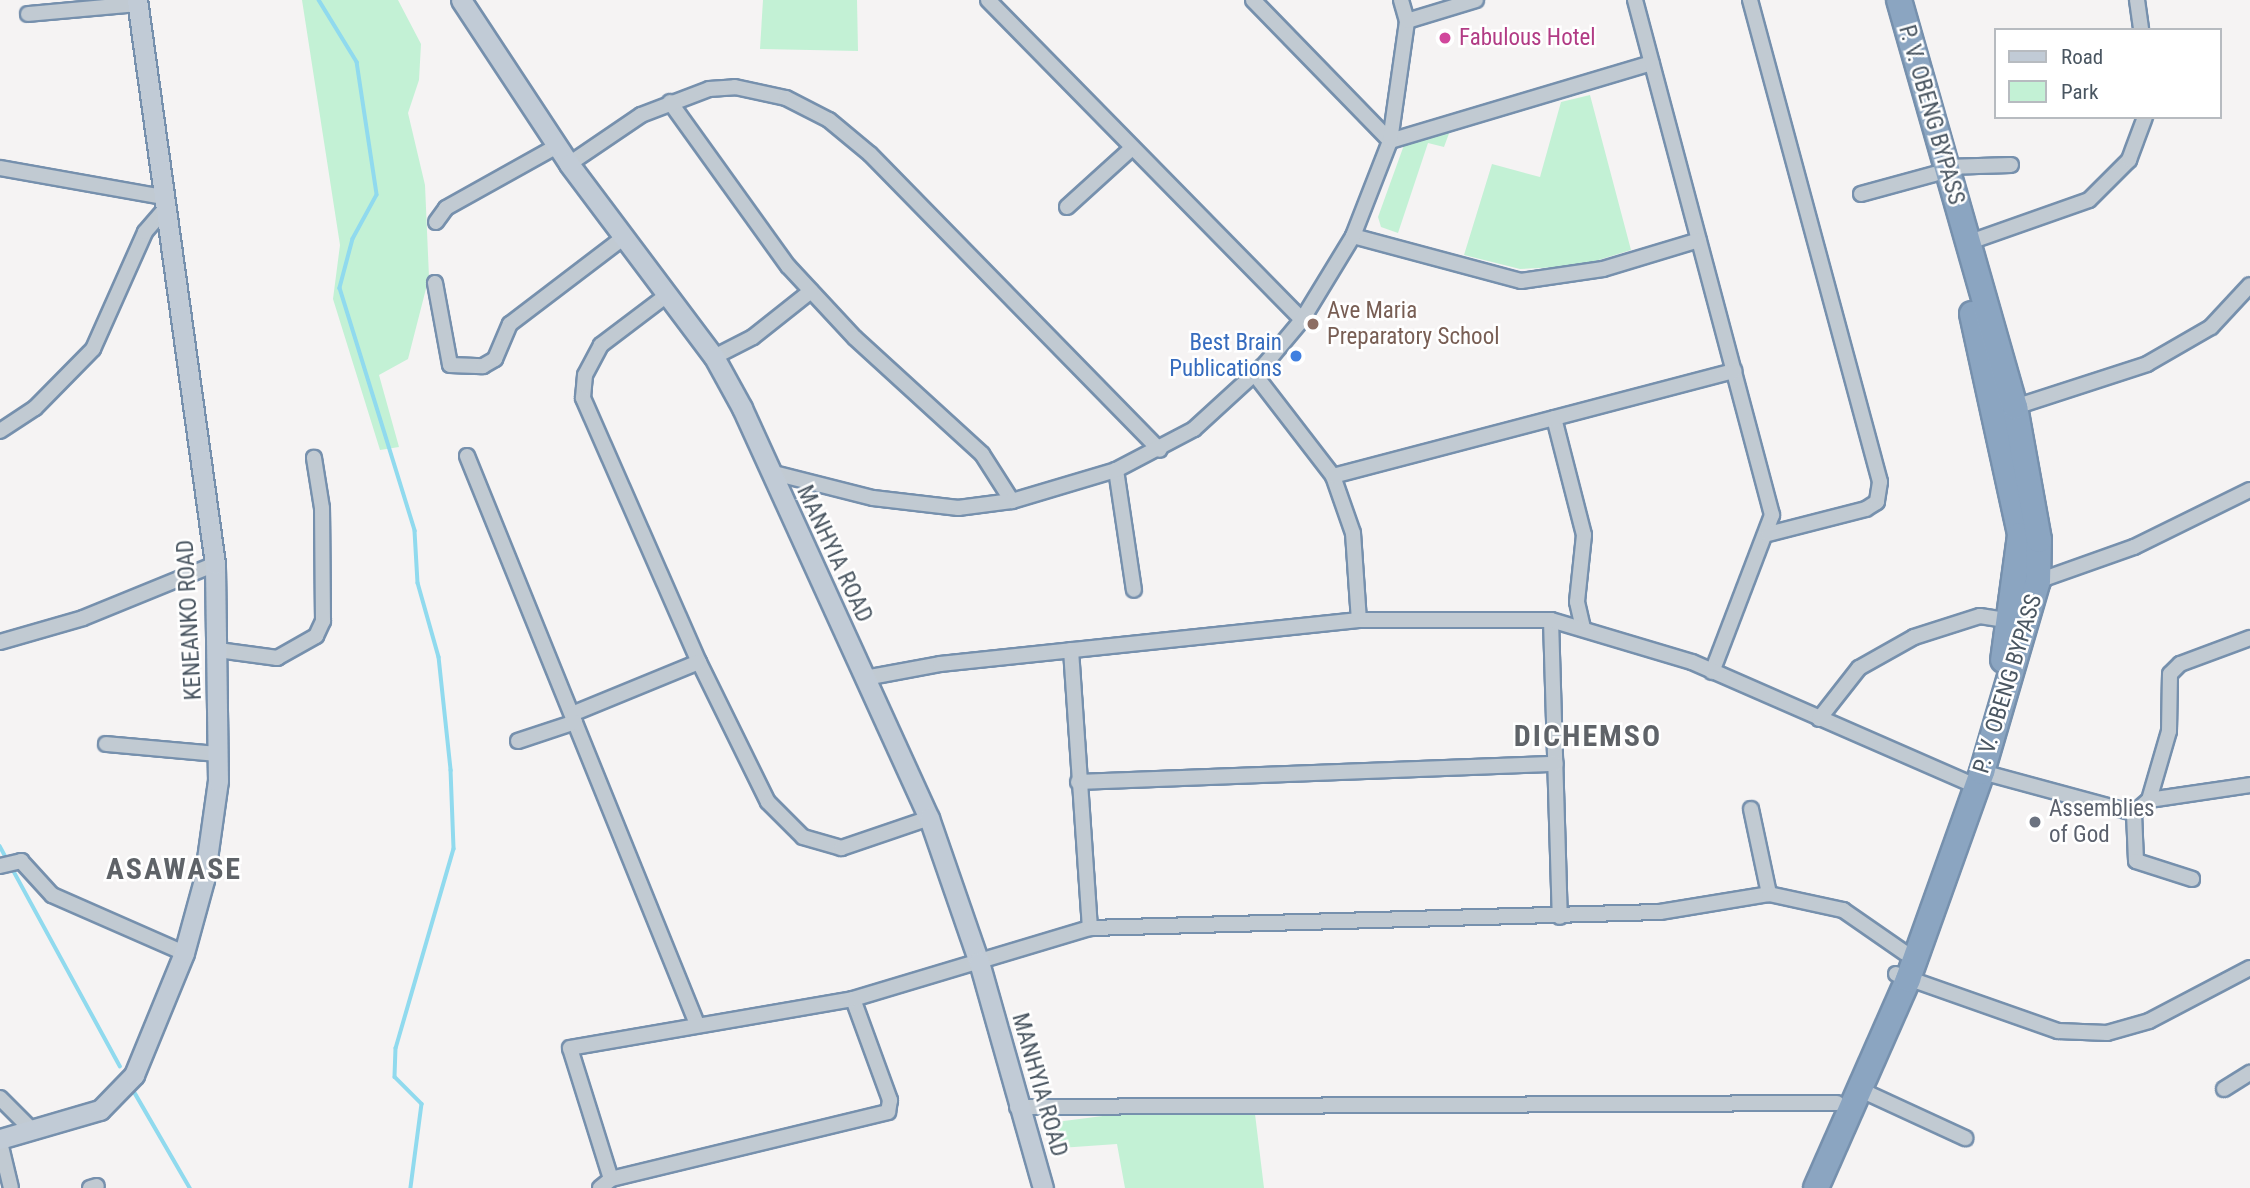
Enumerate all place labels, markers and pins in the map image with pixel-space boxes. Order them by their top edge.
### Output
place label: Fabulous Hotel [1459,24,1596,52]
marker: Fabulous Hotel [1437,30,1453,46]
place label: Ave Maria Preparatory School [1327,297,1499,351]
marker: Ave Maria Preparatory School [1305,316,1321,332]
place label: Best Brain Publications [1169,329,1282,383]
marker: Best Brain Publications [1288,348,1304,364]
place label: Assemblies of God [2049,795,2155,849]
marker: Assemblies of God [2027,814,2043,830]

